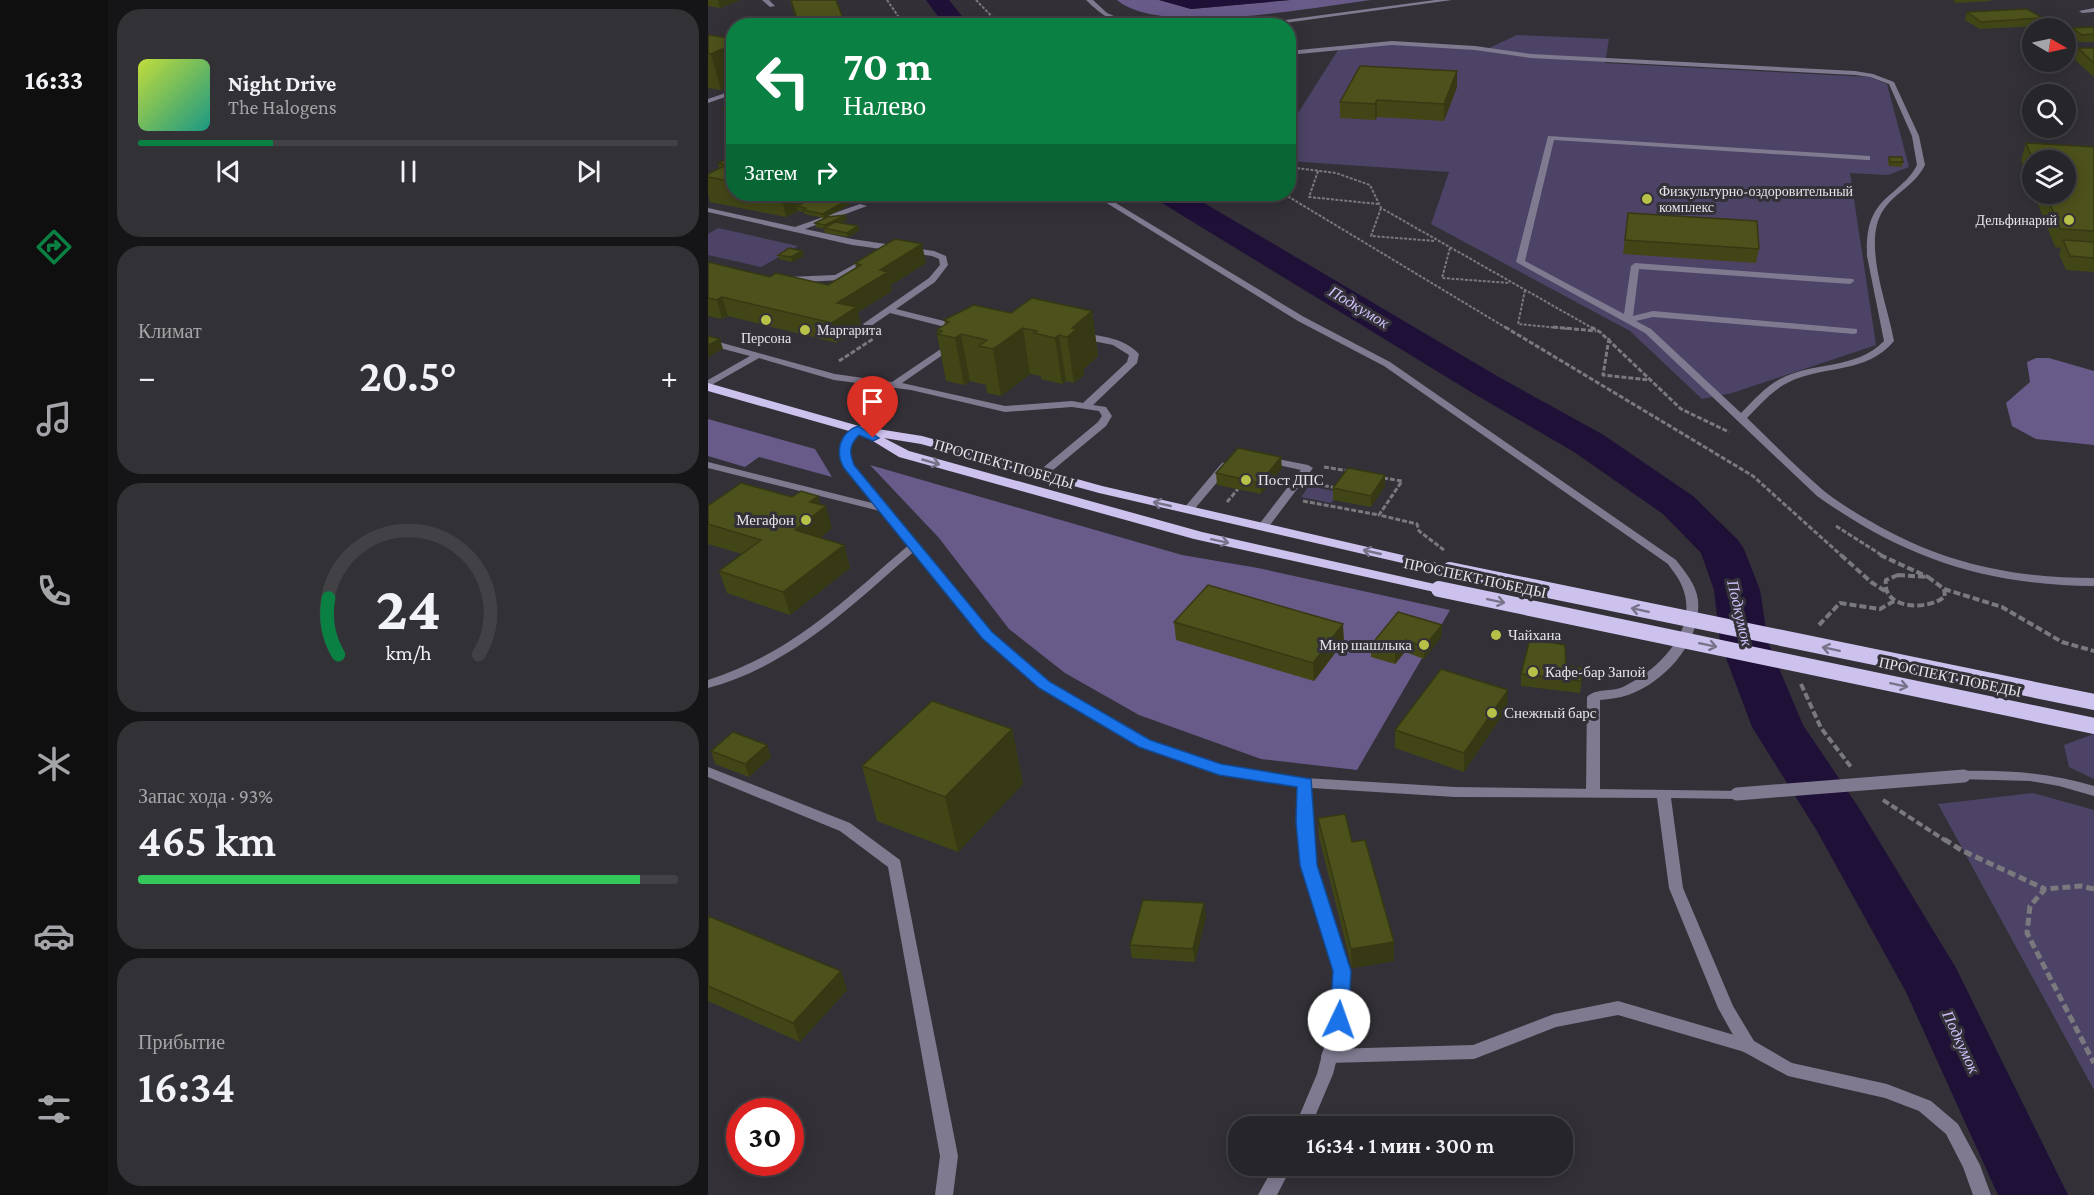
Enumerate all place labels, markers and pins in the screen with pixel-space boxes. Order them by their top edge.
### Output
place label: Физкультурно-оздоровительный комплекс [1659,183,1854,215]
marker: Физкультурно-оздоровительный комплекс [1640,192,1654,206]
place label: Дельфинарий [1975,212,2058,228]
marker: Дельфинарий [2062,213,2076,227]
marker: Персона [759,313,773,327]
place label: Маргарита [817,322,882,338]
marker: Маргарита [798,323,812,337]
place label: Персона [741,330,792,346]
pin [847,376,898,438]
place label: Пост ДПС [1258,472,1324,488]
marker: Пост ДПС [1239,473,1253,487]
place label: Мегафон [736,512,794,528]
marker: Мегафон [799,513,813,527]
place label: Чайхана [1508,627,1561,643]
marker: Чайхана [1489,628,1503,642]
place label: Мир шашлыка [1319,637,1412,653]
marker: Мир шашлыка [1417,638,1431,652]
place label: Кафе-бар Запой [1545,664,1645,680]
marker: Кафе-бар Запой [1526,665,1540,679]
place label: Снежный барс [1504,705,1597,721]
marker: Снежный барс [1485,706,1499,720]

